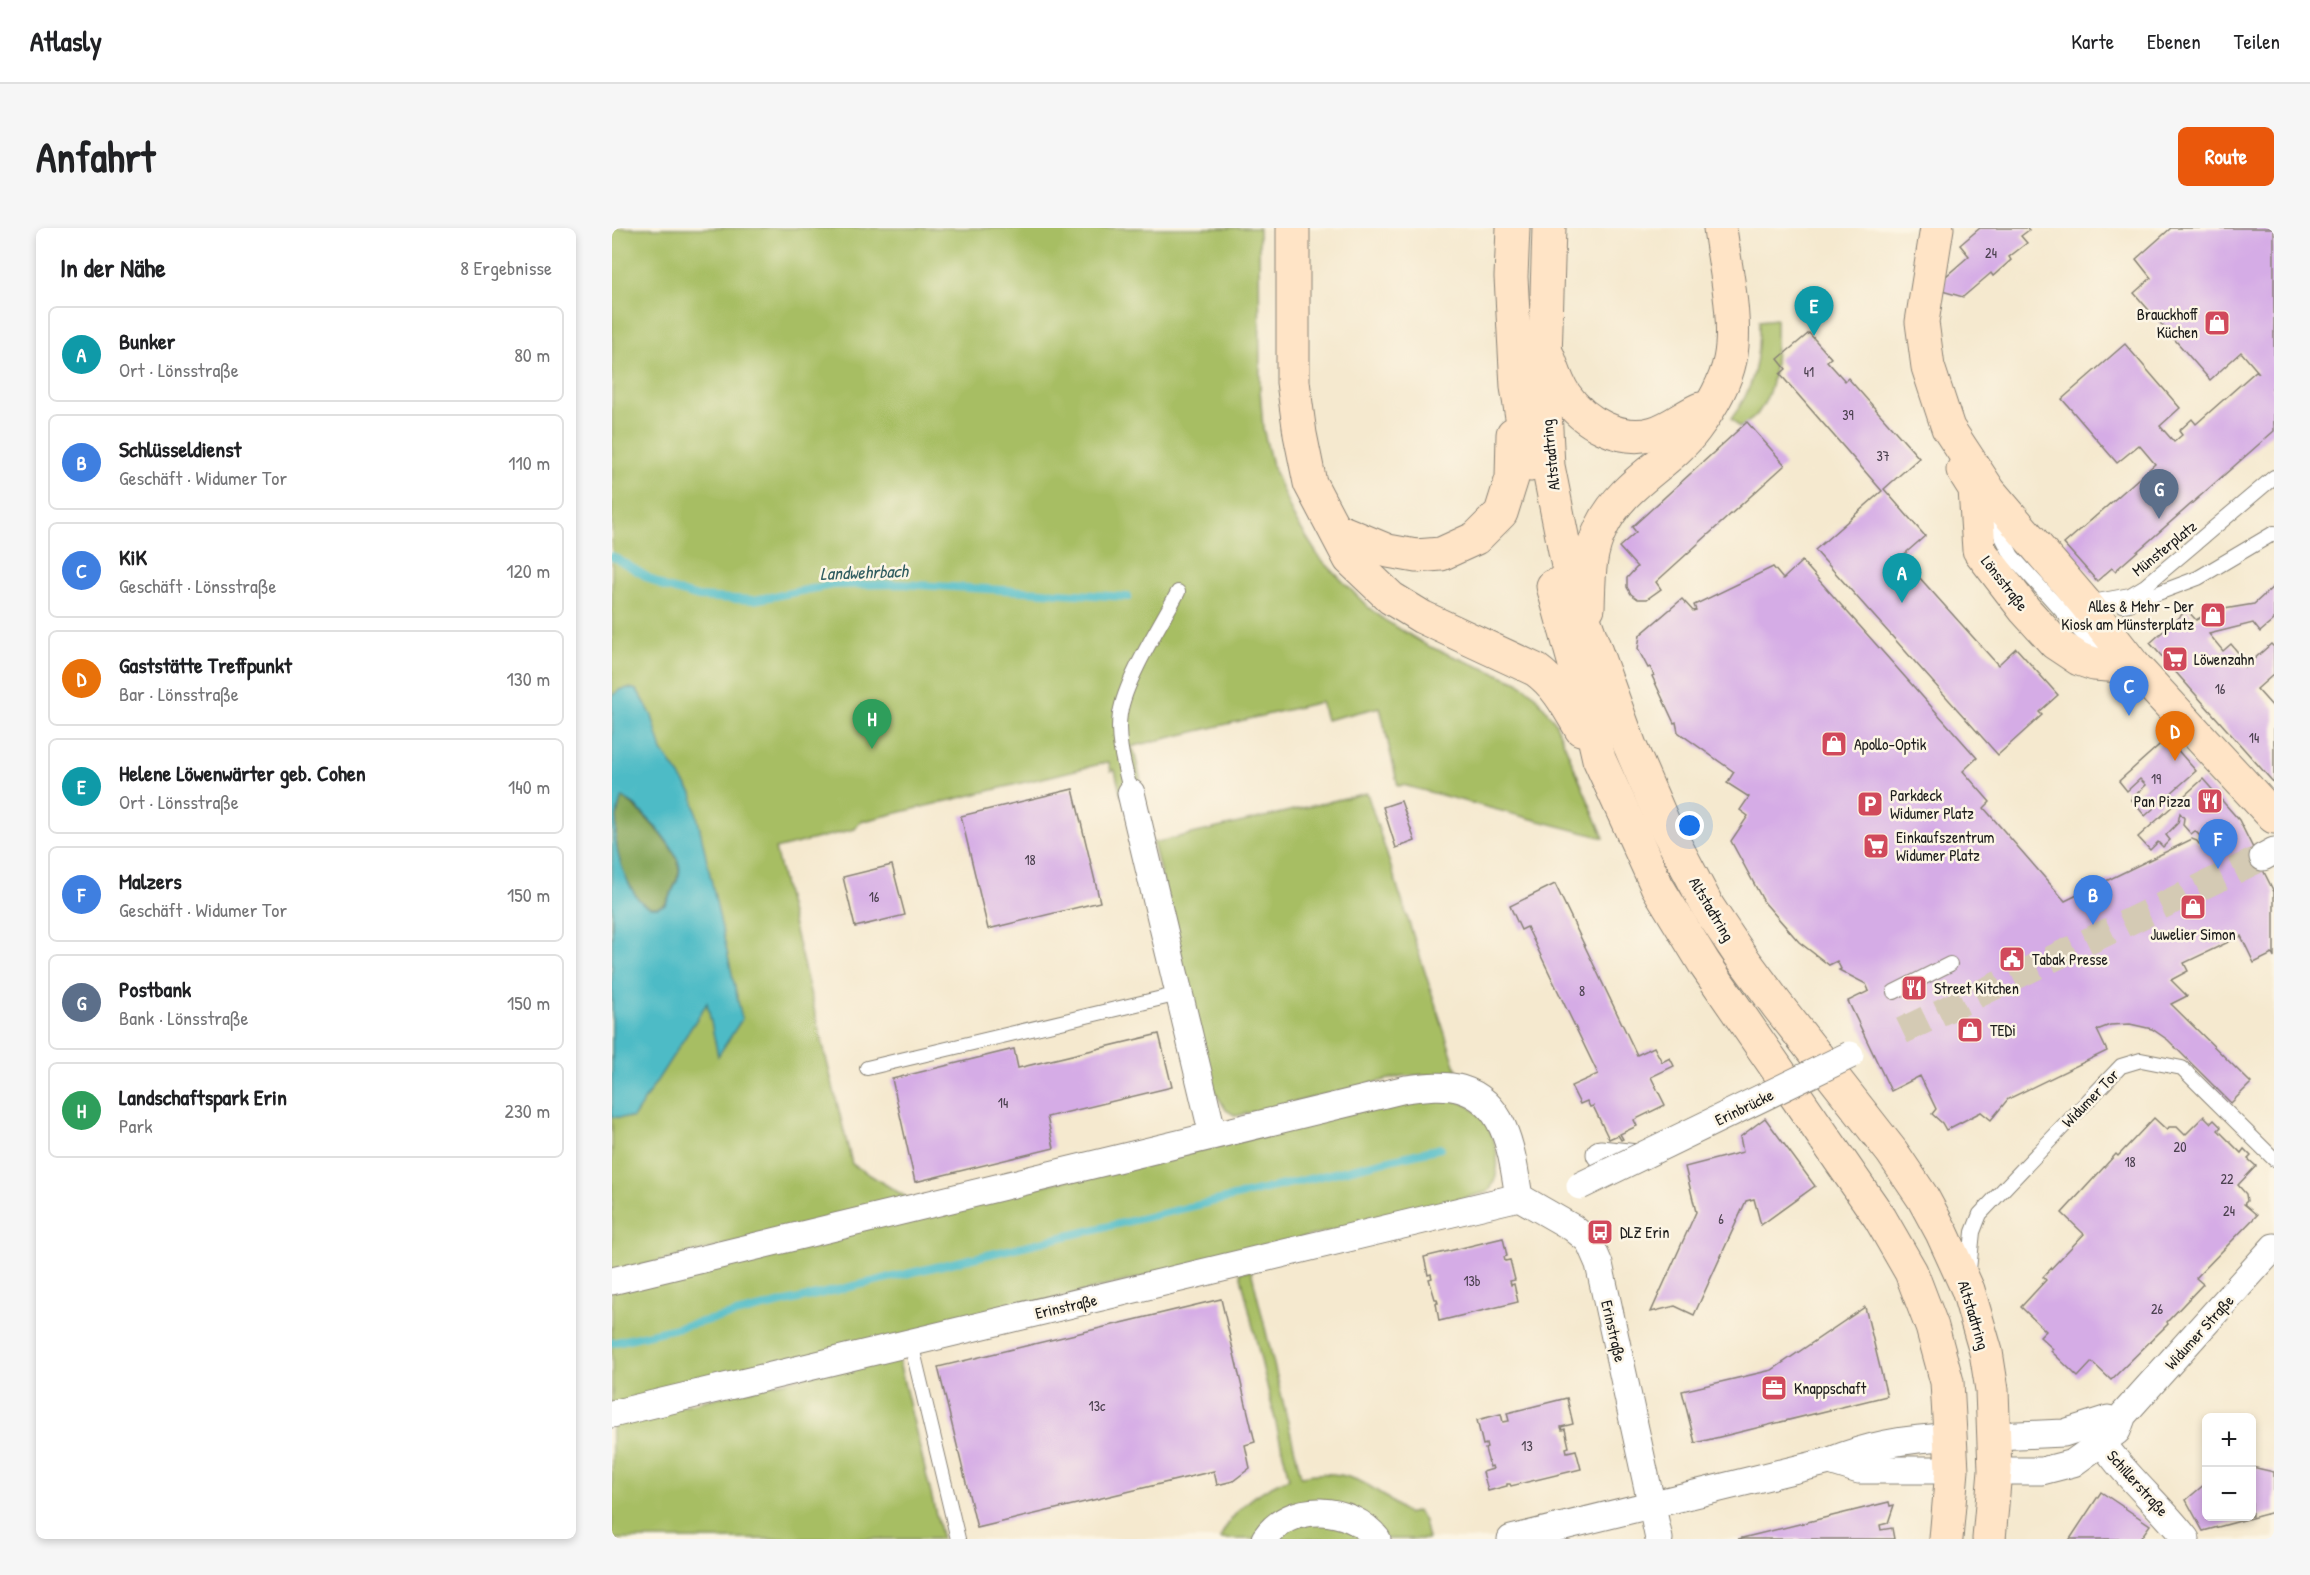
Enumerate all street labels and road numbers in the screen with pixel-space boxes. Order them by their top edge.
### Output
street label: Altstadtring [1535,418,1565,492]
street label: Münsterplatz [2127,515,2201,581]
street label: Lönsstraße [1976,551,2034,616]
street label: Altstadtring [1684,873,1740,945]
street label: Widumer Tor [2057,1064,2123,1132]
street label: Erinbrücke [1711,1083,1777,1131]
street label: Altstadtring [1953,1278,1995,1352]
street label: Erinstraße [1033,1288,1100,1324]
street label: Widumer Straße [2160,1290,2239,1374]
street label: Erinstraße [1596,1298,1632,1365]
street label: Schillerstraße [2102,1445,2174,1521]

